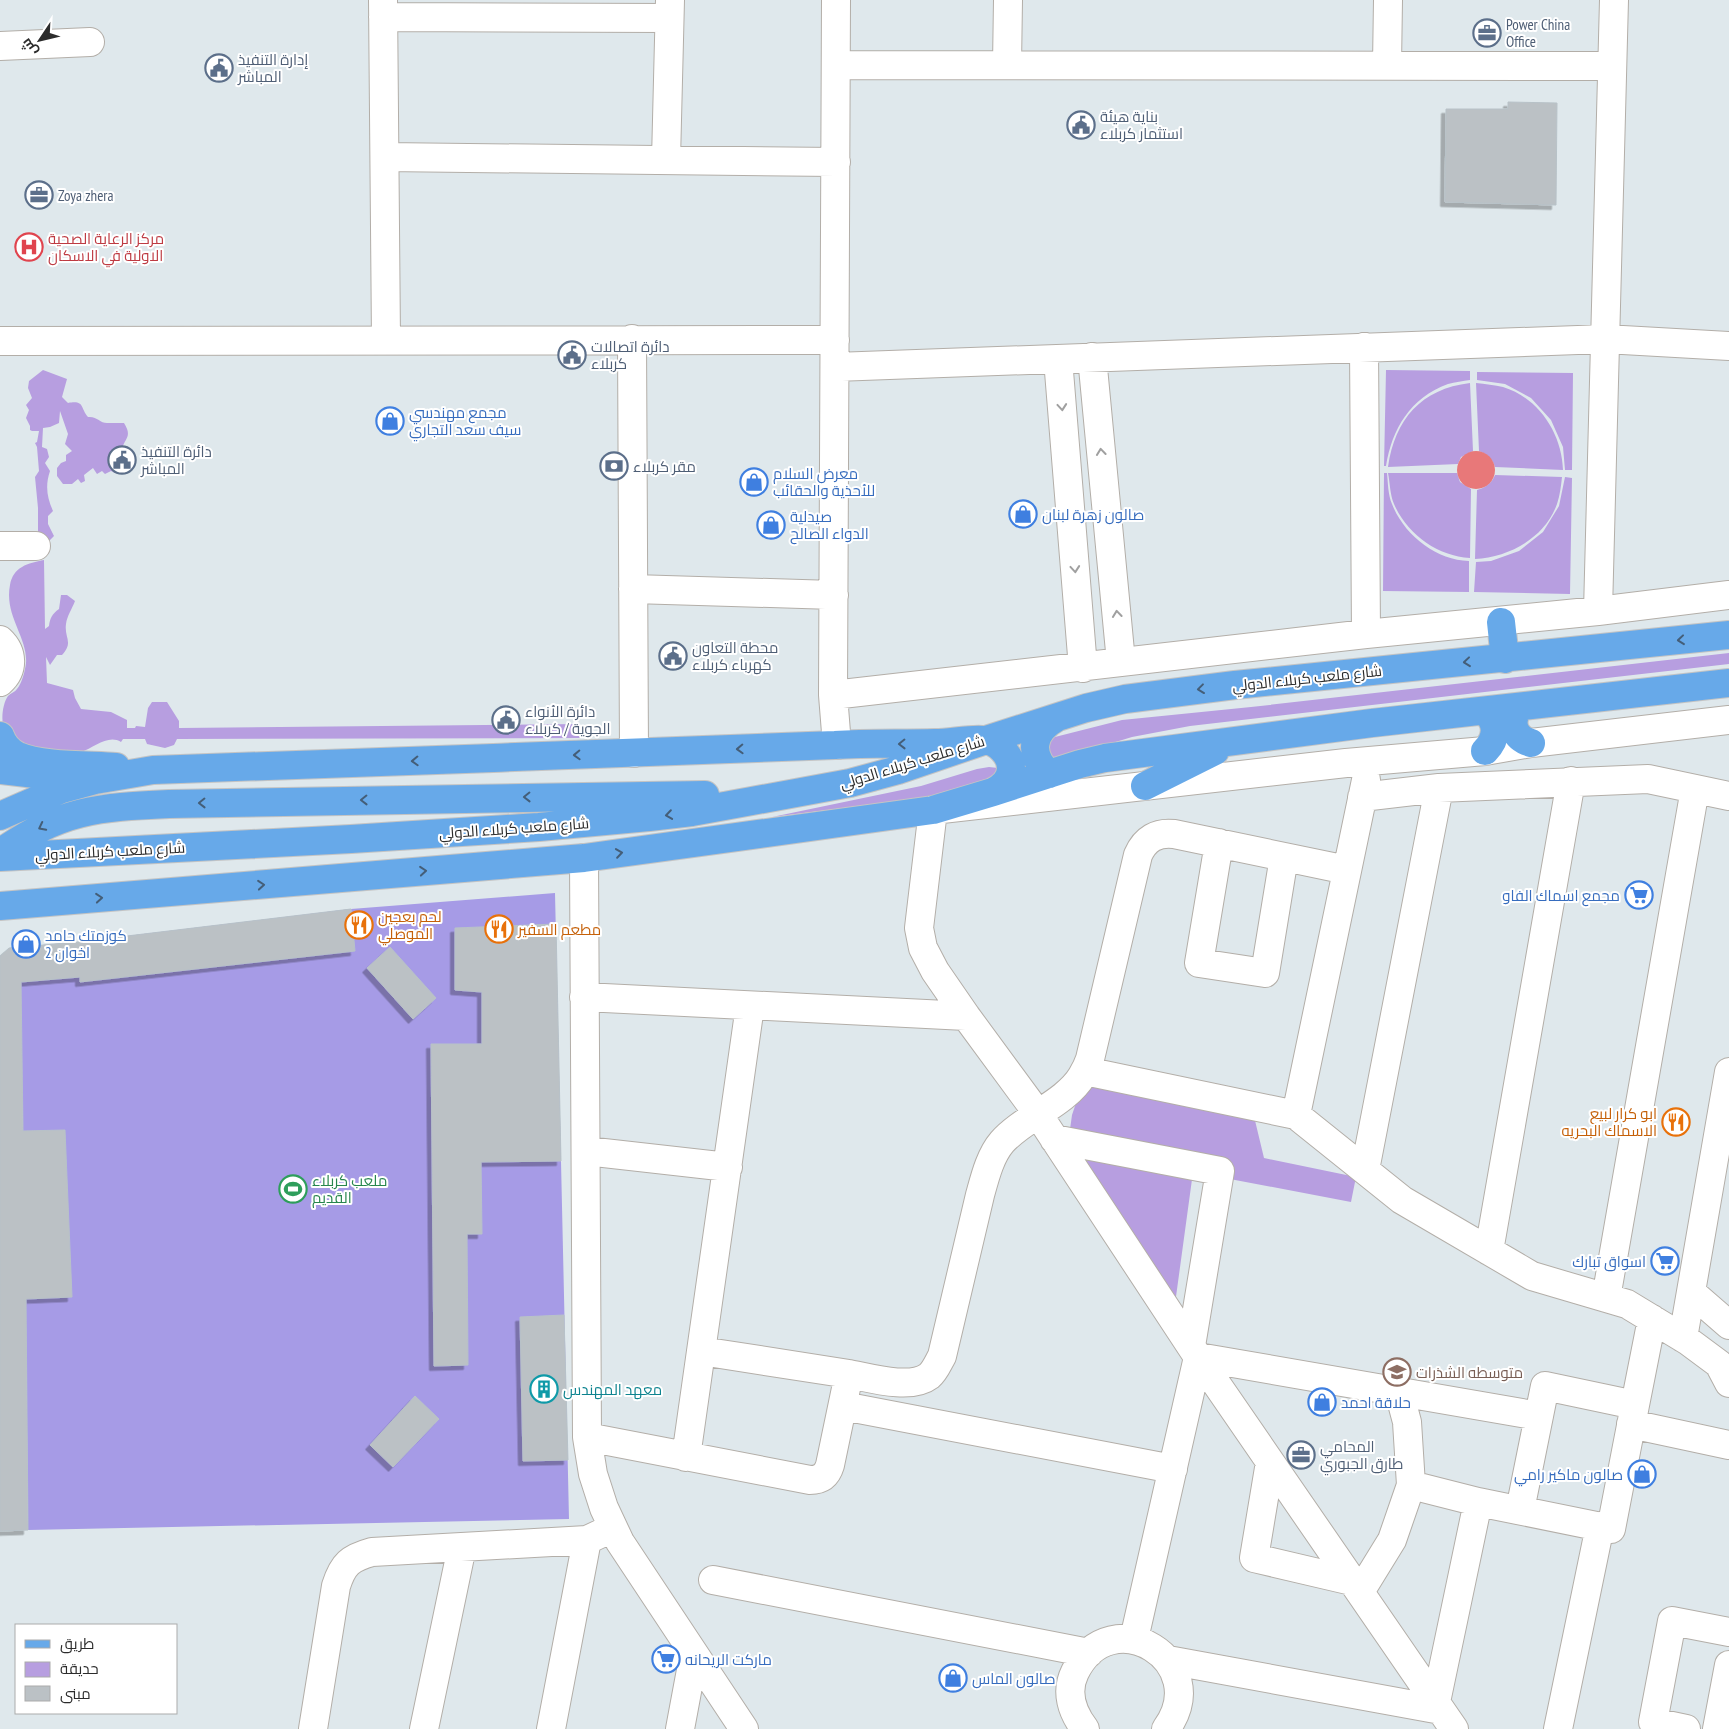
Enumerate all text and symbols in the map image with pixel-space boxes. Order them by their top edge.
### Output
north arrow [15,15,65,65]
place label: Power China Office [1506,15,1570,51]
office icon: Power China Office [1472,18,1502,48]
text: ش [17,35,42,60]
place label: إدارة التنفيذ المباشر [237,50,308,86]
public building icon: إدارة التنفيذ المباشر [204,53,234,83]
place label: بناية هيئة استثمار كربلاء [1100,107,1183,143]
public building icon: بناية هيئة استثمار كربلاء [1066,110,1096,140]
office icon: Zoya zhera [24,180,54,210]
place label: Zoya zhera [58,186,113,205]
place label: مركز الرعاية الصحية الاولية في الاسكان [48,229,164,268]
hospital icon: مركز الرعاية الصحية الاولية في الاسكان [14,232,44,262]
place label: دائرة اتصالات كربلاء [591,337,670,373]
public building icon: دائرة اتصالات كربلاء [557,340,587,370]
place label: مجمع مهندسي سيف سعد التجاري [409,403,521,442]
one-way arrow [1056,403,1067,411]
shop icon: مجمع مهندسي سيف سعد التجاري [375,406,405,436]
place label: دائرة التنفيذ المباشر [140,442,212,478]
public building icon: دائرة التنفيذ المباشر [107,445,137,475]
one-way arrow [1096,448,1107,456]
bank icon: مقر كربلاء [599,451,629,481]
place label: مقر كربلاء [633,457,696,476]
place label: معرض السلام للأحذية والحقائب [773,464,875,500]
shop icon: معرض السلام للأحذية والحقائب [739,467,769,497]
shop icon: صالون زهرة لبنان [1008,499,1038,529]
place label: صالون زهرة لبنان [1042,505,1144,525]
place label: صيدلية الدواء الصالح [790,507,869,545]
shop icon: صيدلية الدواء الصالح [756,510,786,540]
one-way arrow [1069,565,1080,573]
one-way arrow [1111,610,1122,618]
one-way arrow [1676,634,1684,645]
place label: محطة التعاون كهرباء كربلاء [692,638,778,675]
public building icon: محطة التعاون كهرباء كربلاء [658,641,688,671]
one-way arrow [1462,656,1470,667]
street label: شارع ملعب كربلاء الدولي [1231,661,1383,698]
one-way arrow [1196,683,1204,694]
place label: دائرة الأنواء الجوية / كربلاء [525,702,610,738]
public building icon: دائرة الأنواء الجوية / كربلاء [491,705,521,735]
street label: شارع ملعب كربلاء الدولي [837,731,988,796]
one-way arrow [898,739,906,749]
one-way arrow [736,744,744,755]
one-way arrow [573,750,581,761]
one-way arrow [411,756,418,766]
one-way arrow [522,792,530,803]
one-way arrow [360,795,368,806]
one-way arrow [197,798,205,809]
one-way arrow [665,809,673,819]
street label: شارع ملعب كربلاء الدولي [438,813,590,846]
one-way arrow [38,820,47,831]
street label: شارع ملعب كربلاء الدولي [34,838,186,867]
one-way arrow [616,848,624,859]
one-way arrow [419,866,427,877]
one-way arrow [257,879,265,890]
supermarket icon: مجمع اسماك الفاو [1624,880,1654,910]
place label: مجمع اسماك الفاو [1502,886,1620,907]
one-way arrow [95,893,103,904]
place label: لحم بعجين الموصلي [378,907,442,946]
restaurant icon: لحم بعجين الموصلي [344,910,374,940]
restaurant icon: مطعم السفير [484,914,514,944]
place label: مطعم السفير [517,920,601,940]
place label: كوزمتك حامد اخوان 2 [45,926,127,963]
shop icon: كوزمتك حامد اخوان 2 [11,929,41,959]
place label: ابو كرار لبيع الاسماك البحريه [1561,1104,1657,1140]
restaurant icon: ابو كرار لبيع الاسماك البحريه [1661,1107,1691,1137]
place label: ملعب كربلاء القديم [312,1171,387,1208]
sports icon: ملعب كربلاء القديم [278,1174,308,1204]
supermarket icon: اسواق تبارك [1650,1246,1680,1276]
place label: اسواق تبارك [1572,1252,1646,1272]
school or university icon: متوسطه الشذرات [1382,1357,1412,1387]
place label: متوسطه الشذرات [1416,1363,1523,1382]
building icon: معهد المهندس [529,1374,559,1404]
place label: معهد المهندس [563,1380,662,1400]
shop icon: حلاقة احمد [1307,1387,1337,1417]
place label: حلاقة احمد [1341,1393,1411,1412]
place label: المحامي طارق الجبوري [1320,1437,1403,1476]
office icon: المحامي طارق الجبوري [1286,1440,1316,1470]
shop icon: صالون ماكير رامي [1627,1459,1657,1489]
place label: صالون ماكير رامي [1514,1465,1623,1487]
legend [15,1624,178,1714]
text: طريق [60,1634,94,1654]
supermarket icon: ماركت الريحانه [651,1644,681,1674]
place label: ماركت الريحانه [685,1650,772,1669]
text: حديقة [60,1659,99,1678]
shop icon: صالون الماس [938,1663,968,1693]
place label: صالون الماس [972,1669,1056,1689]
text: مبنى [60,1684,91,1704]

